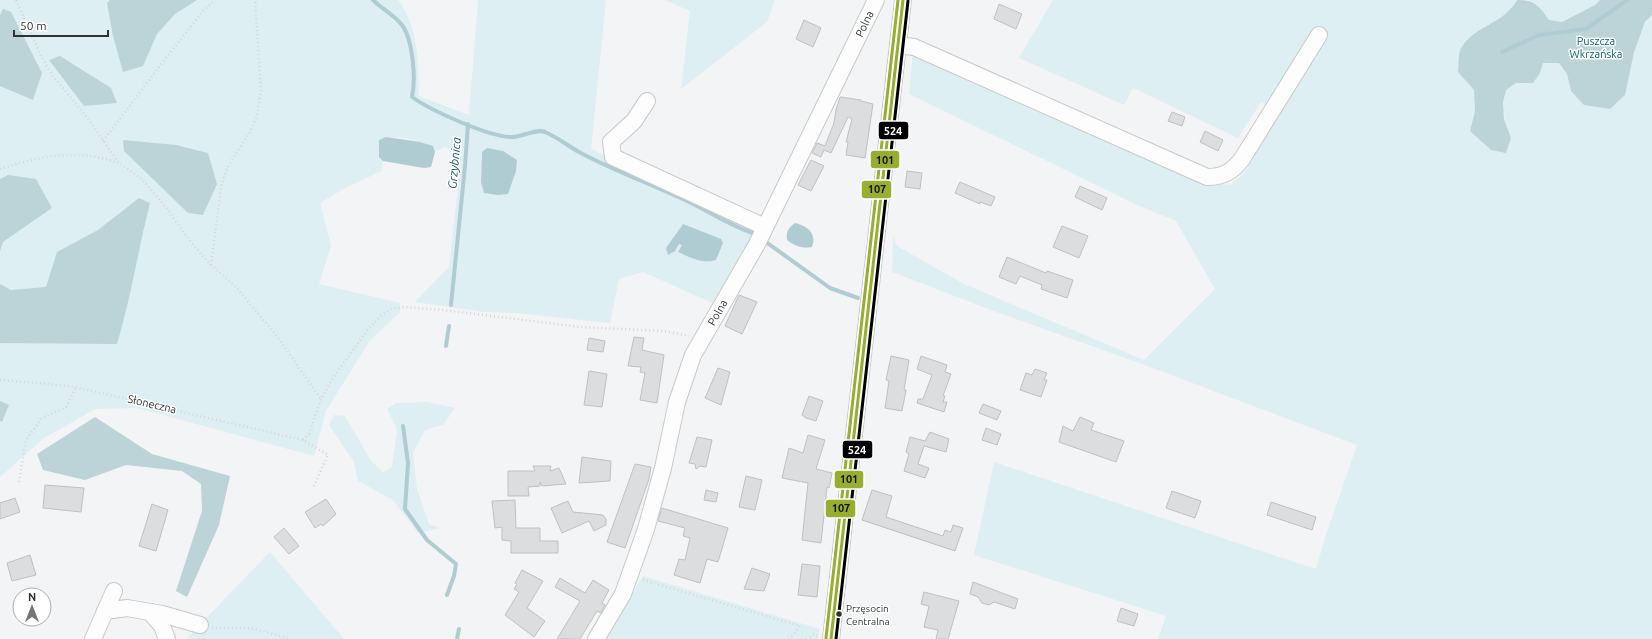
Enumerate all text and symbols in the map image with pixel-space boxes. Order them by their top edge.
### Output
street label: Polna [853,9,876,39]
scale bar [14,12,108,38]
text: 50 m [20,19,47,32]
park label: Puszcza Wkrzańska [1570,35,1622,60]
line badge: 524 [878,121,909,140]
text: 524 [884,125,902,137]
water label: Grzybnica [445,136,463,189]
line badge: 101 [870,150,900,169]
text: 101 [876,154,894,166]
line badge: 107 [861,180,892,199]
text: 107 [868,183,886,195]
street label: Polna [705,297,730,327]
street label: Słoneczna [126,393,178,415]
line badge: 524 [842,440,873,459]
text: 524 [848,444,866,456]
line badge: 101 [834,470,864,489]
text: 101 [840,473,858,485]
line badge: 107 [825,499,856,518]
text: 107 [832,502,850,514]
north arrow [12,587,52,627]
text: N [28,591,36,603]
place label: Przęsocin Centralna [846,603,890,627]
marker: Przęsocin Centralna [834,609,844,619]

